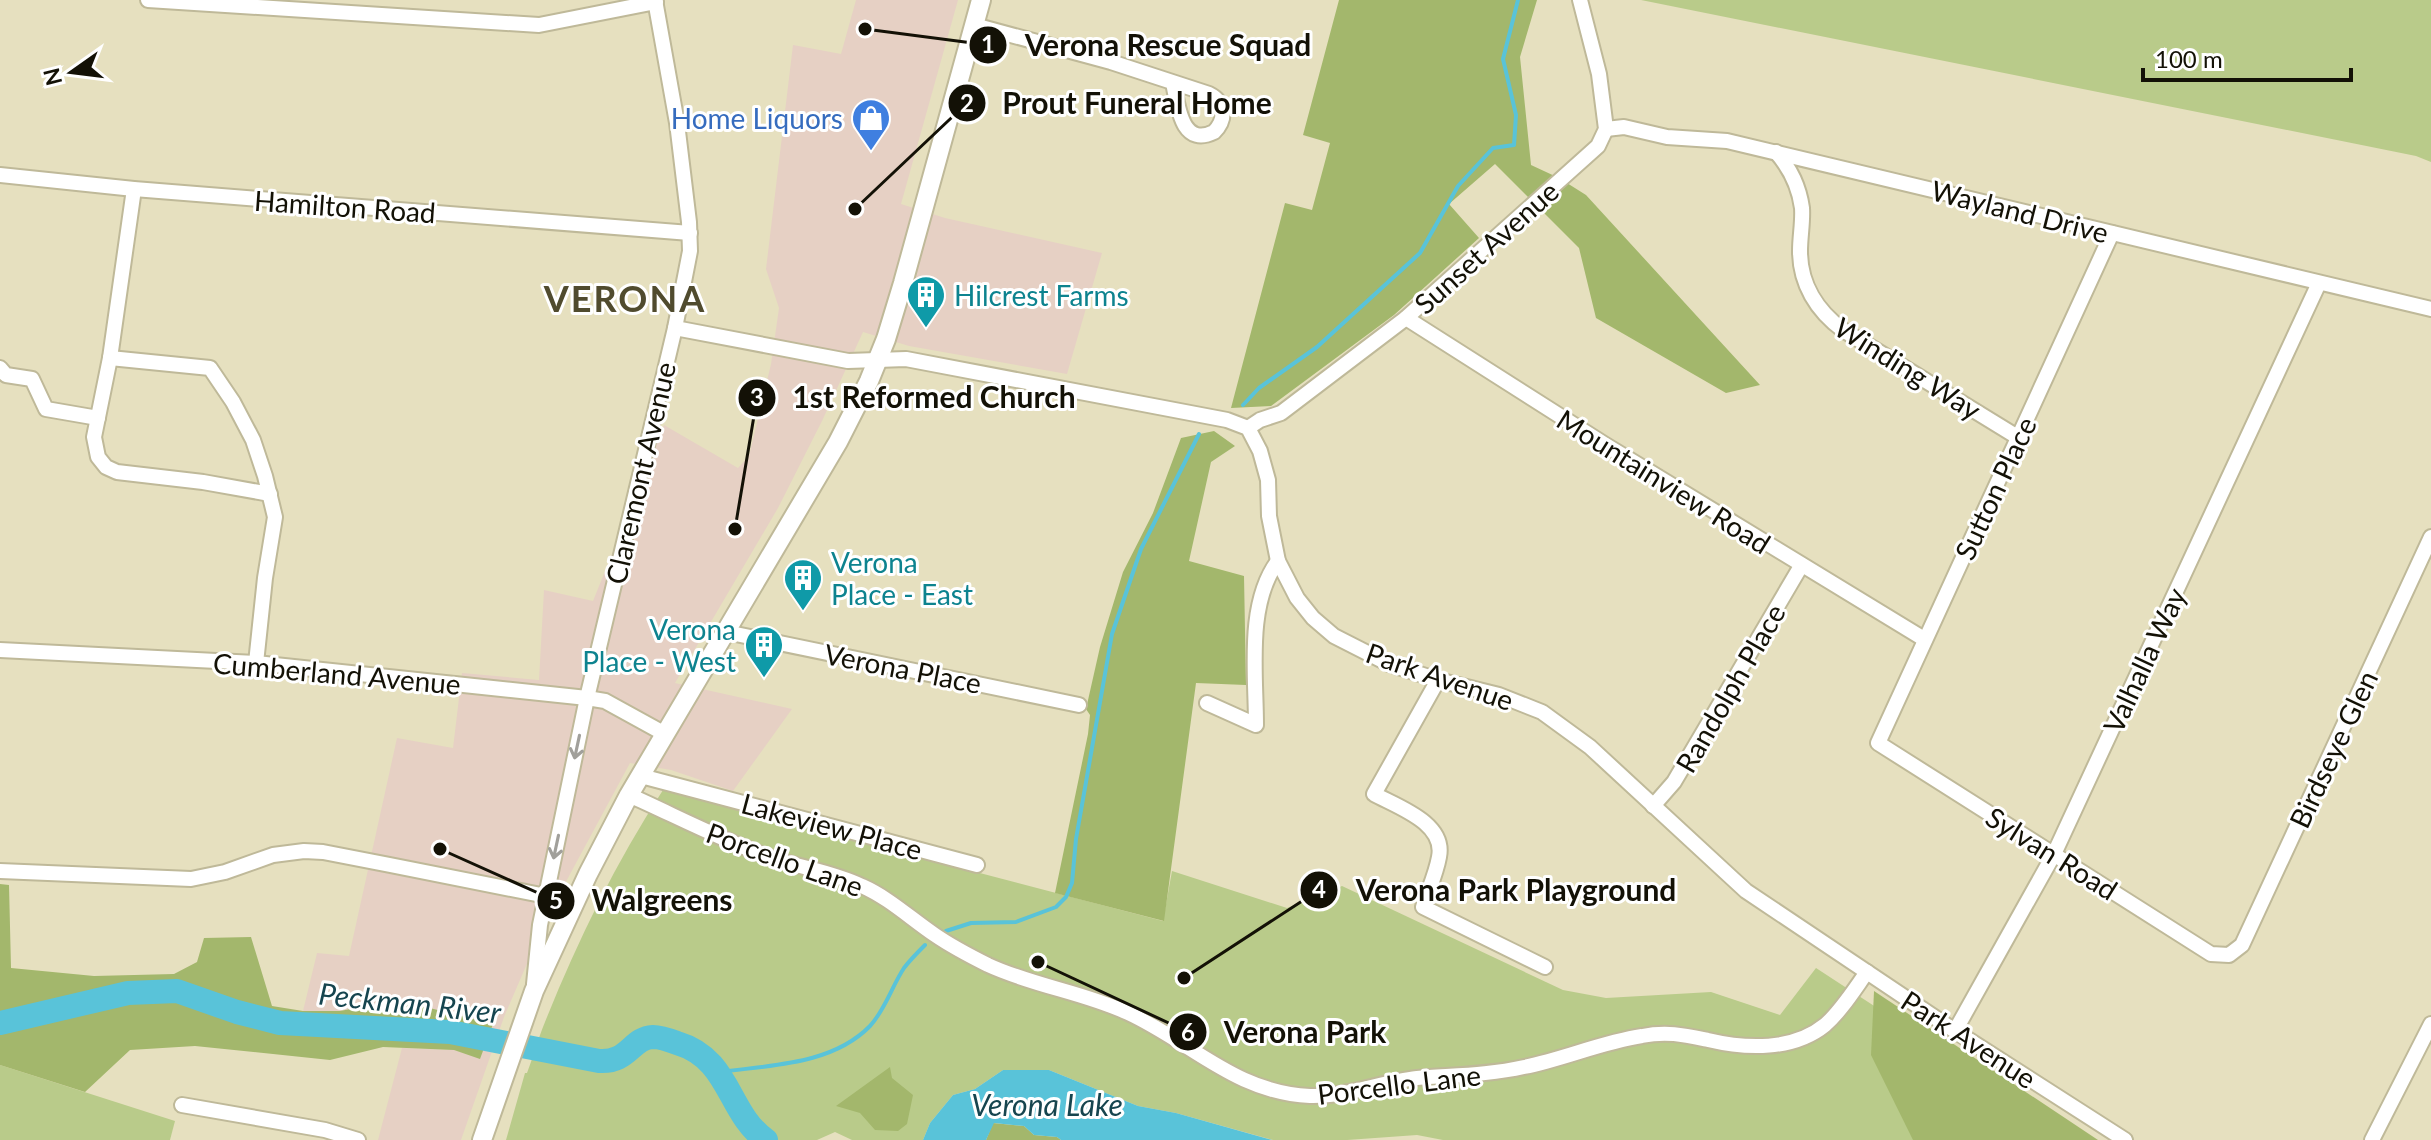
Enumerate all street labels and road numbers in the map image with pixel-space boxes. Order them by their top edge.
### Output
street label: Wayland Drive [1928,173,2112,249]
street label: Sunset Avenue [1407,174,1565,320]
street label: Hamilton Road [253,183,437,229]
street label: Winding Way [1829,310,1988,427]
street label: Claremont Avenue [598,359,682,587]
street label: Mountainview Road [1551,402,1777,560]
street label: Sutton Place [1947,411,2043,565]
street label: Valhalla Way [2096,581,2193,738]
street label: Randolph Place [1668,598,1792,778]
street label: Park Avenue [1362,635,1518,717]
street label: Verona Place [822,636,984,700]
street label: Cumberland Avenue [212,645,462,701]
street label: Birdseye Glen [2282,665,2384,833]
street label: Lakeview Place [738,786,926,866]
street label: Sylvan Road [1980,799,2124,907]
street label: Porcello Lane [702,815,868,903]
street label: Park Avenue [1895,983,2043,1095]
street label: Porcello Lane [1315,1057,1483,1111]

